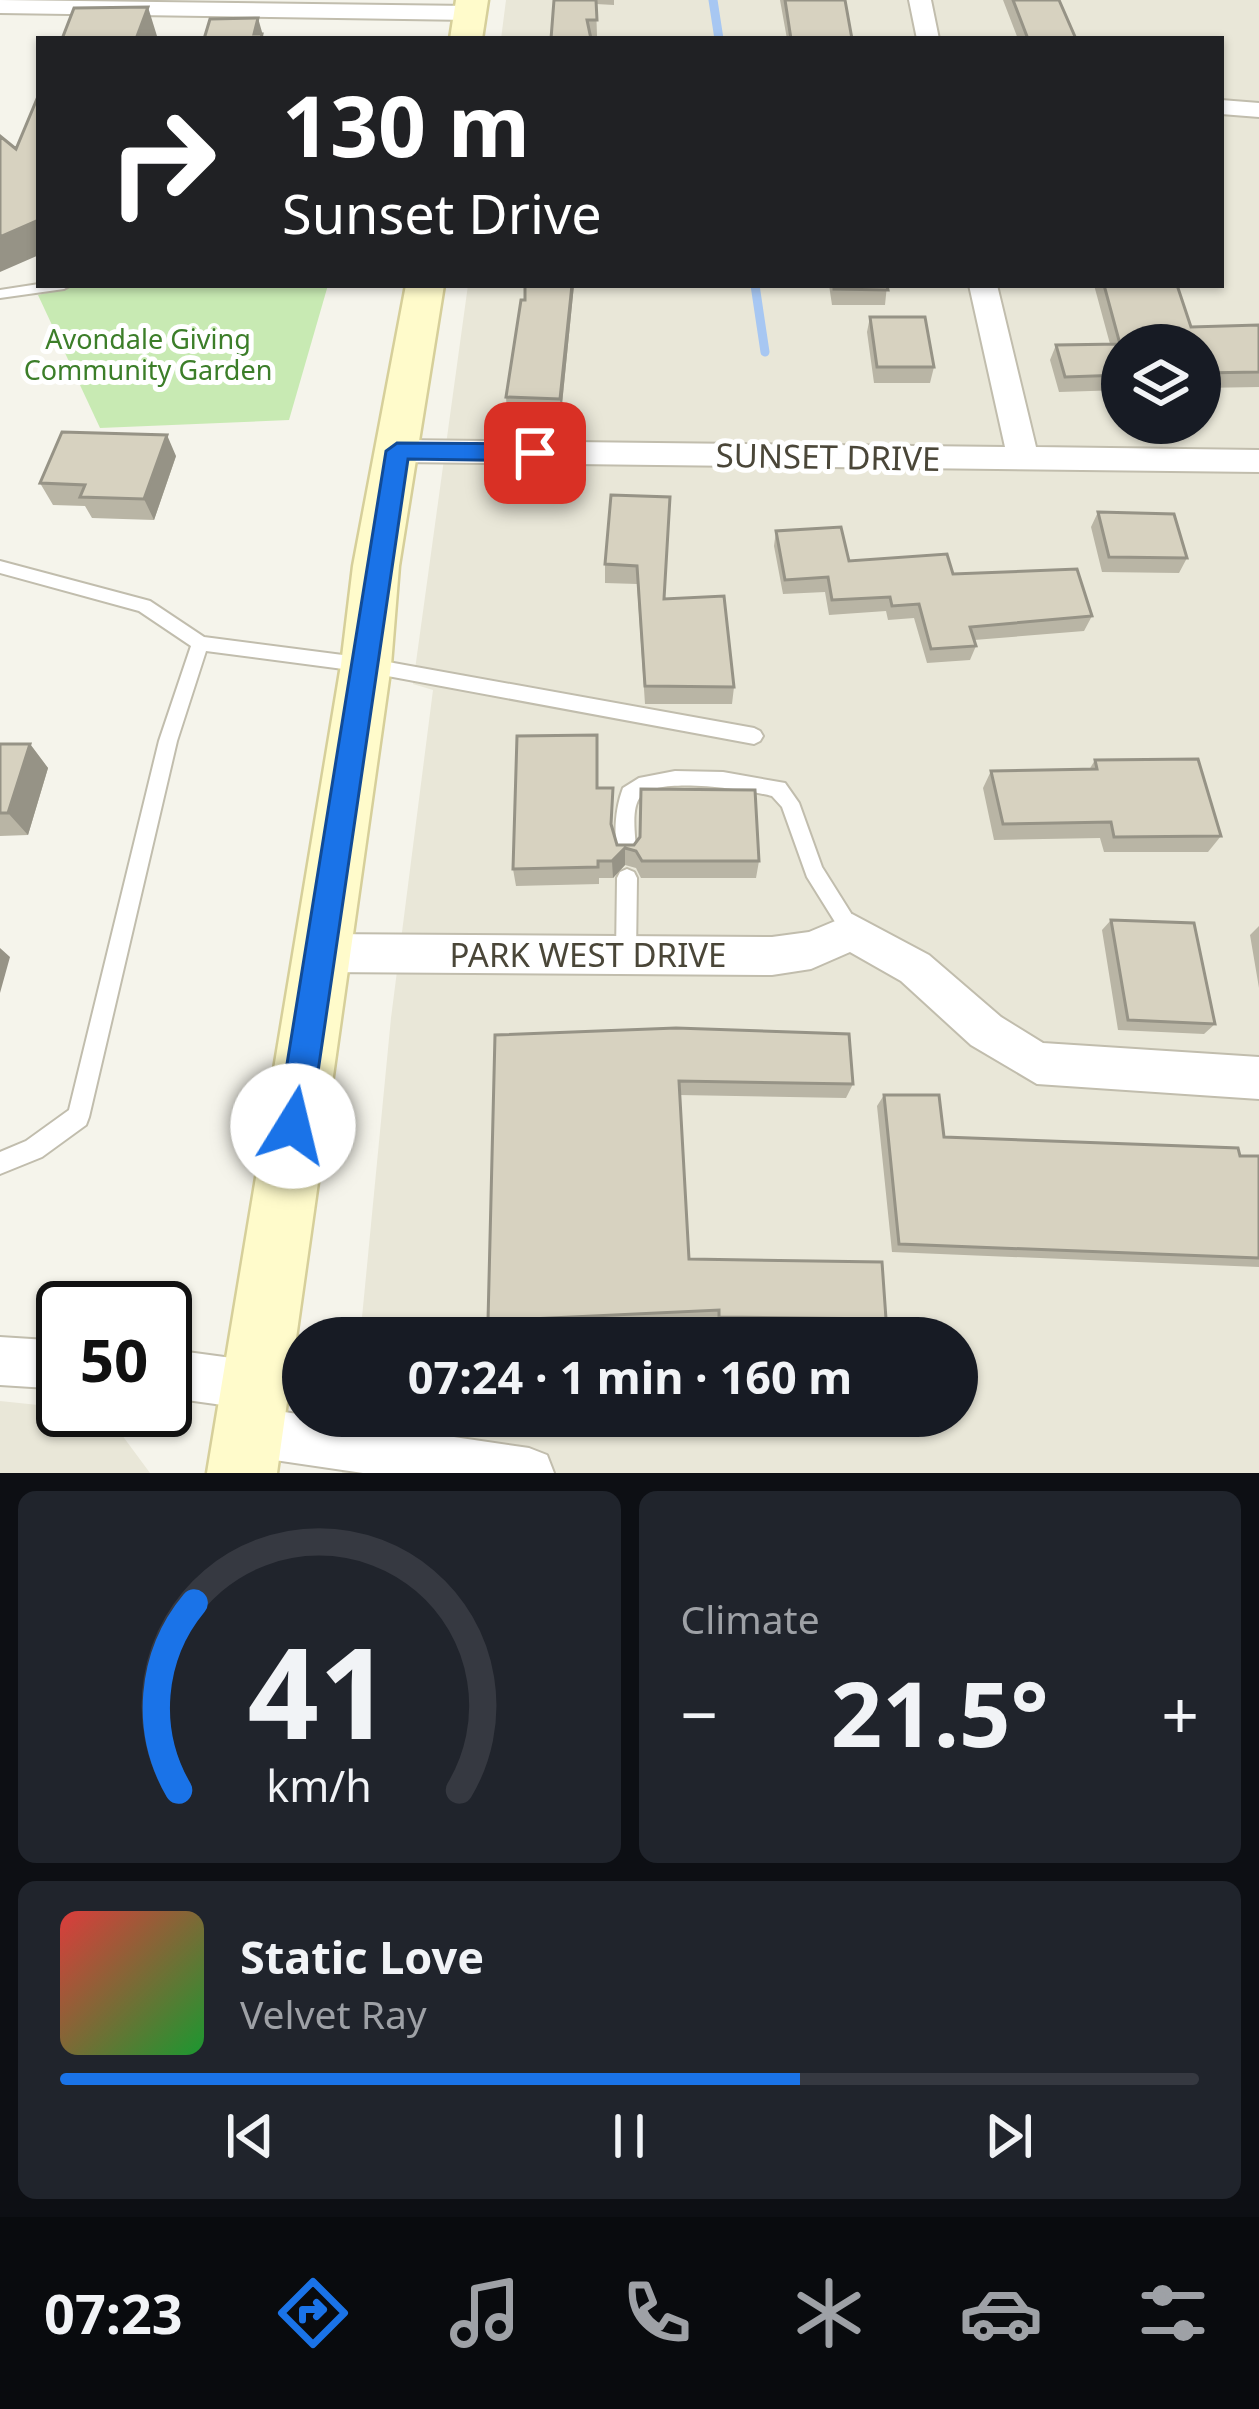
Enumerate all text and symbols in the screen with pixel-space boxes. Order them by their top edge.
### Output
text: 130 m [282,67,530,182]
icon: right [84,84,240,240]
text: Sunset Drive [282,176,602,250]
park label: Avondale Giving Community Garden [24,320,272,388]
map controls [1101,324,1221,444]
button: layers [1101,324,1221,444]
pin [484,402,586,504]
icon: arrive [502,420,568,486]
street label: SUNSET DRIVE [715,432,941,481]
street label: PARK WEST DRIVE [450,932,726,977]
position arrow [230,1063,356,1189]
speed limit sign: 50 [36,1281,192,1437]
text: 07:24 · 1 min · 160 m [408,1346,852,1407]
text: Climate [681,1592,820,1645]
text: 41 [248,1606,391,1776]
text: 21.5° [831,1651,1049,1773]
text: − [681,1668,718,1758]
text: + [1161,1668,1199,1758]
text: km/h [267,1756,372,1815]
text: Static Love [240,1926,484,1987]
text: Velvet Ray [240,1987,427,2040]
icon: previous [217,2103,283,2169]
icon: pause [596,2103,662,2169]
icon: next [976,2103,1042,2169]
icon: directions [271,2271,355,2355]
icon: music [443,2271,527,2355]
icon: phone [615,2271,699,2355]
icon: climate [787,2271,871,2355]
icon: car [959,2271,1043,2355]
icon: filters [1131,2271,1215,2355]
text: 07:23 [44,2276,183,2350]

